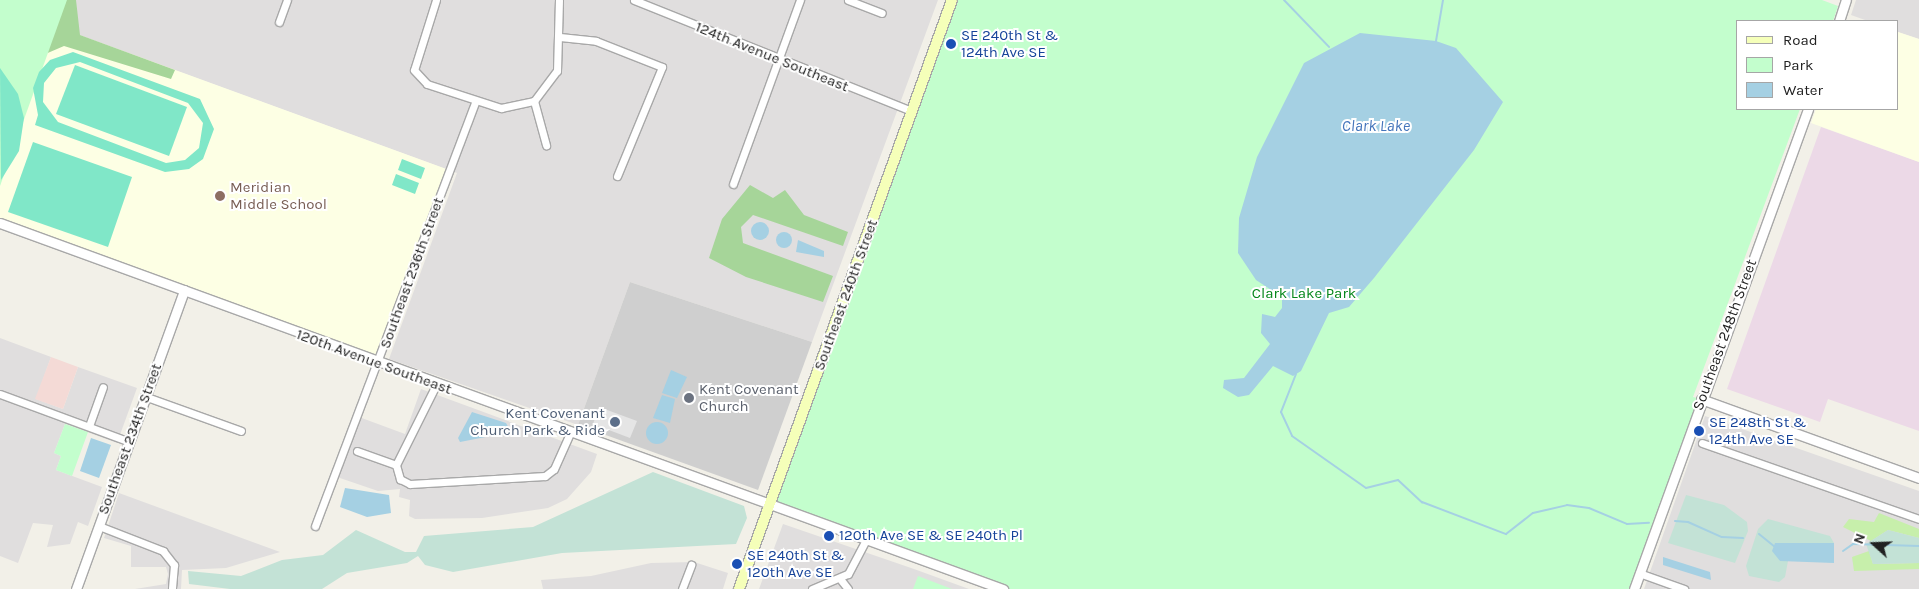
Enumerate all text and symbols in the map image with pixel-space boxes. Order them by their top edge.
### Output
street label: 124th Avenue Southeast [693,18,851,96]
legend [1736,20,1899,110]
place label: SE 240th St & 124th Ave SE [961,26,1058,61]
text: Road [1783,31,1818,49]
marker: SE 240th St & 124th Ave SE [945,38,957,50]
text: Park [1783,56,1813,74]
text: Water [1783,81,1823,99]
water label: Clark Lake [1342,116,1410,136]
place label: Meridian Middle School [230,178,327,213]
marker: Meridian Middle School [214,190,226,202]
street label: Southeast 236th Street [376,195,448,351]
street label: Southeast 240th Street [810,217,882,373]
street label: Southeast 248th Street [1689,257,1761,413]
park label: Clark Lake Park [1252,285,1356,303]
street label: 120th Avenue Southeast [294,325,454,399]
street label: Southeast 234th Street [94,361,166,517]
place label: Kent Covenant Church [699,380,799,415]
marker: Kent Covenant Church [683,392,695,404]
place label: Kent Covenant Church Park & Ride [470,404,605,439]
place label: SE 248th St & 124th Ave SE [1709,413,1807,448]
marker: Kent Covenant Church Park & Ride [609,416,621,428]
marker: SE 248th St & 124th Ave SE [1693,425,1705,437]
north arrow [1849,519,1899,569]
place label: 120th Ave SE & SE 240th Pl [839,527,1023,545]
marker: 120th Ave SE & SE 240th Pl [823,530,835,542]
text: N [1850,531,1869,546]
place label: SE 240th St & 120th Ave SE [747,546,844,581]
marker: SE 240th St & 120th Ave SE [731,558,743,570]

